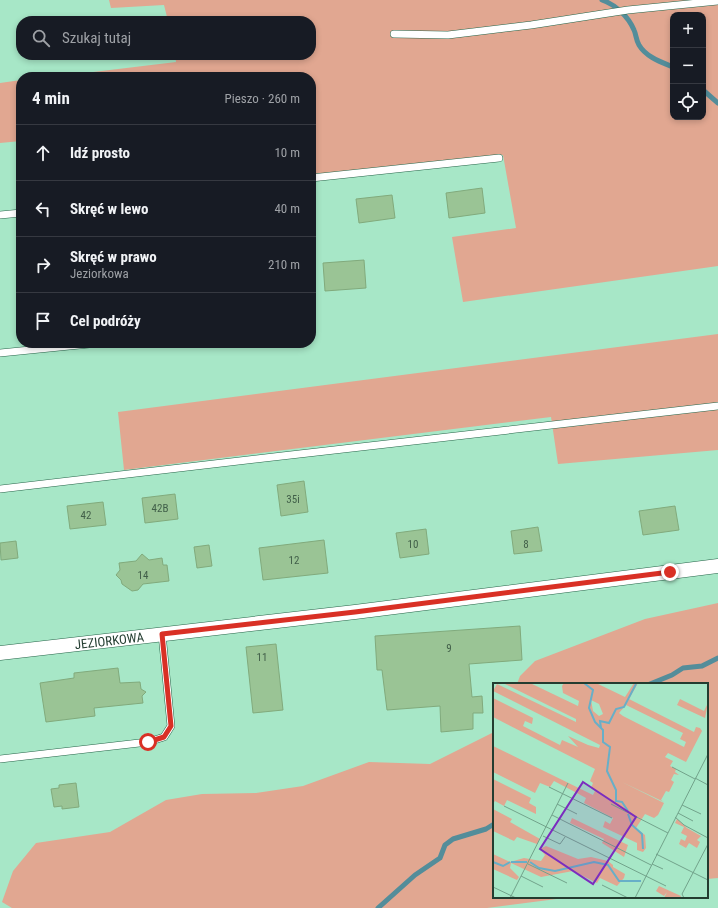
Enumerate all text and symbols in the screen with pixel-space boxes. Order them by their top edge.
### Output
map controls [670,12,706,120]
button: + [670,12,706,48]
search box [16,16,316,60]
icon: search [30,27,52,49]
text: Szukaj tutaj [62,29,131,47]
button: − [670,48,706,84]
button: locate [670,84,706,120]
text: 4 min [32,88,70,108]
text: Pieszo · 260 m [225,91,300,106]
icon: ahead [32,142,54,164]
text: Idź prosto [70,144,130,162]
text: 10 m [274,145,300,160]
icon: left [32,198,54,220]
text: Skręć w lewo [70,200,149,218]
text: 40 m [274,201,300,216]
text: Skręć w prawo [70,248,157,266]
icon: right [32,254,54,276]
text: 210 m [268,257,300,272]
text: Jeziorkowa [70,266,129,281]
icon: arrive [32,310,54,332]
text: Cel podróży [70,312,141,330]
house number: 35i [286,493,300,506]
house number: 42B [152,502,168,515]
house number: 42 [81,509,91,522]
house number: 10 [408,538,418,551]
house number: 8 [523,538,529,551]
house number: 12 [289,554,299,567]
route end [661,563,679,581]
house number: 14 [138,569,149,582]
street label: JEZIORKOWA [74,629,145,652]
house number: 9 [446,642,452,655]
house number: 11 [257,651,267,664]
inset map [493,683,708,898]
route start [139,733,157,751]

